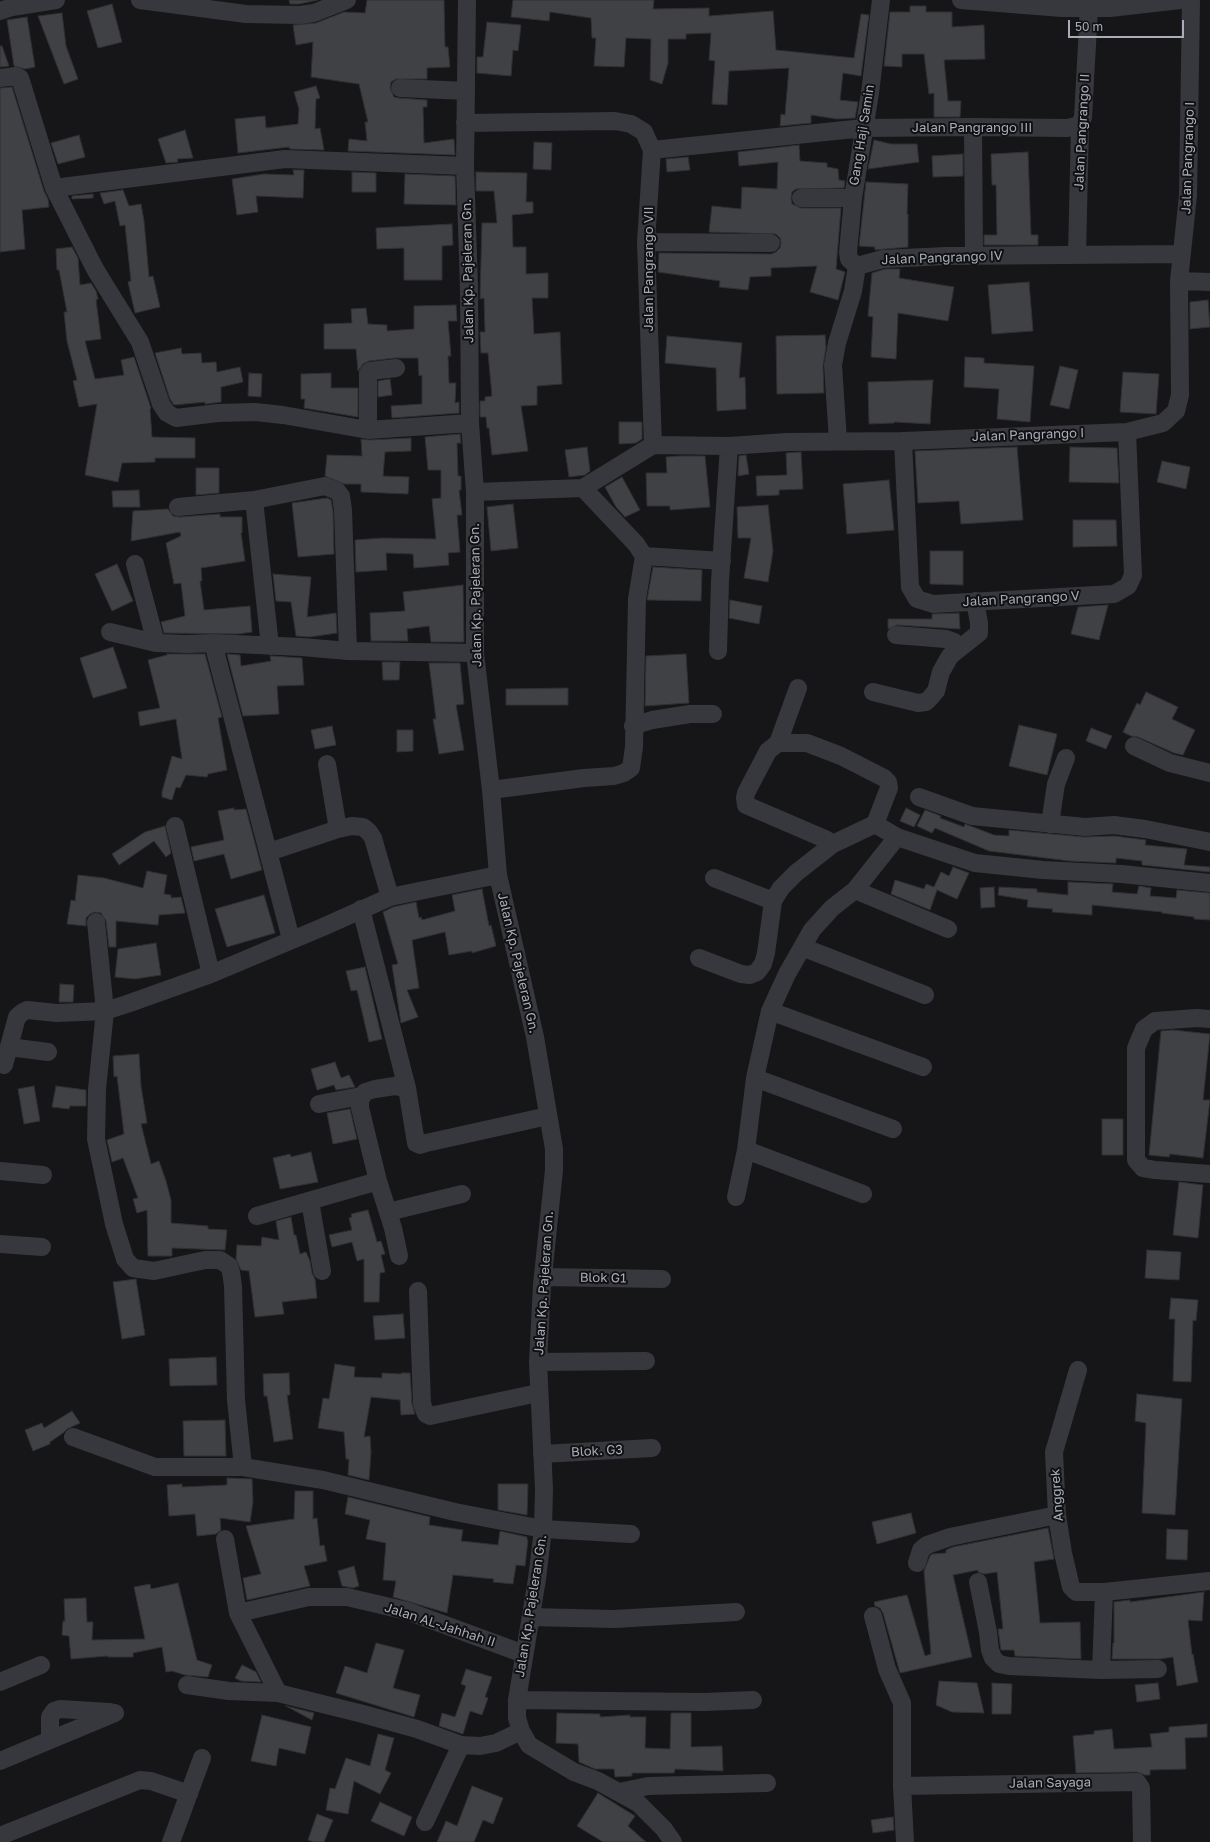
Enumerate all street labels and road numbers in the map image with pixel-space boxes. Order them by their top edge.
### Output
street label: Jalan Pangrango II [1071,73,1093,191]
street label: Gang Haji Samin [846,83,878,187]
street label: Jalan Pangrango I [1178,102,1198,214]
street label: Jalan Pangrango III [912,120,1032,136]
street label: Jalan Kp. Pajeleran Gn. [459,199,477,343]
street label: Jalan Pangrango VII [641,206,657,332]
street label: Jalan Pangrango IV [881,248,1003,268]
street label: Jalan Pangrango I [972,425,1084,445]
street label: Jalan Kp. Pajeleran Gn. [467,523,485,667]
street label: Jalan Pangrango V [962,588,1080,610]
street label: Jalan Kp. Pajeleran Gn. [494,891,542,1035]
street label: Jalan Kp. Pajeleran Gn. [531,1211,557,1355]
street label: Blok G1 [580,1270,626,1286]
street label: Blok. G3 [571,1442,623,1460]
street label: Anggrek [1047,1468,1067,1522]
street label: Jalan Kp. Pajeleran Gn. [512,1534,550,1678]
street label: Jalan AL-Jahhah II [383,1600,497,1650]
street label: Jalan Sayaga [1009,1774,1091,1792]

